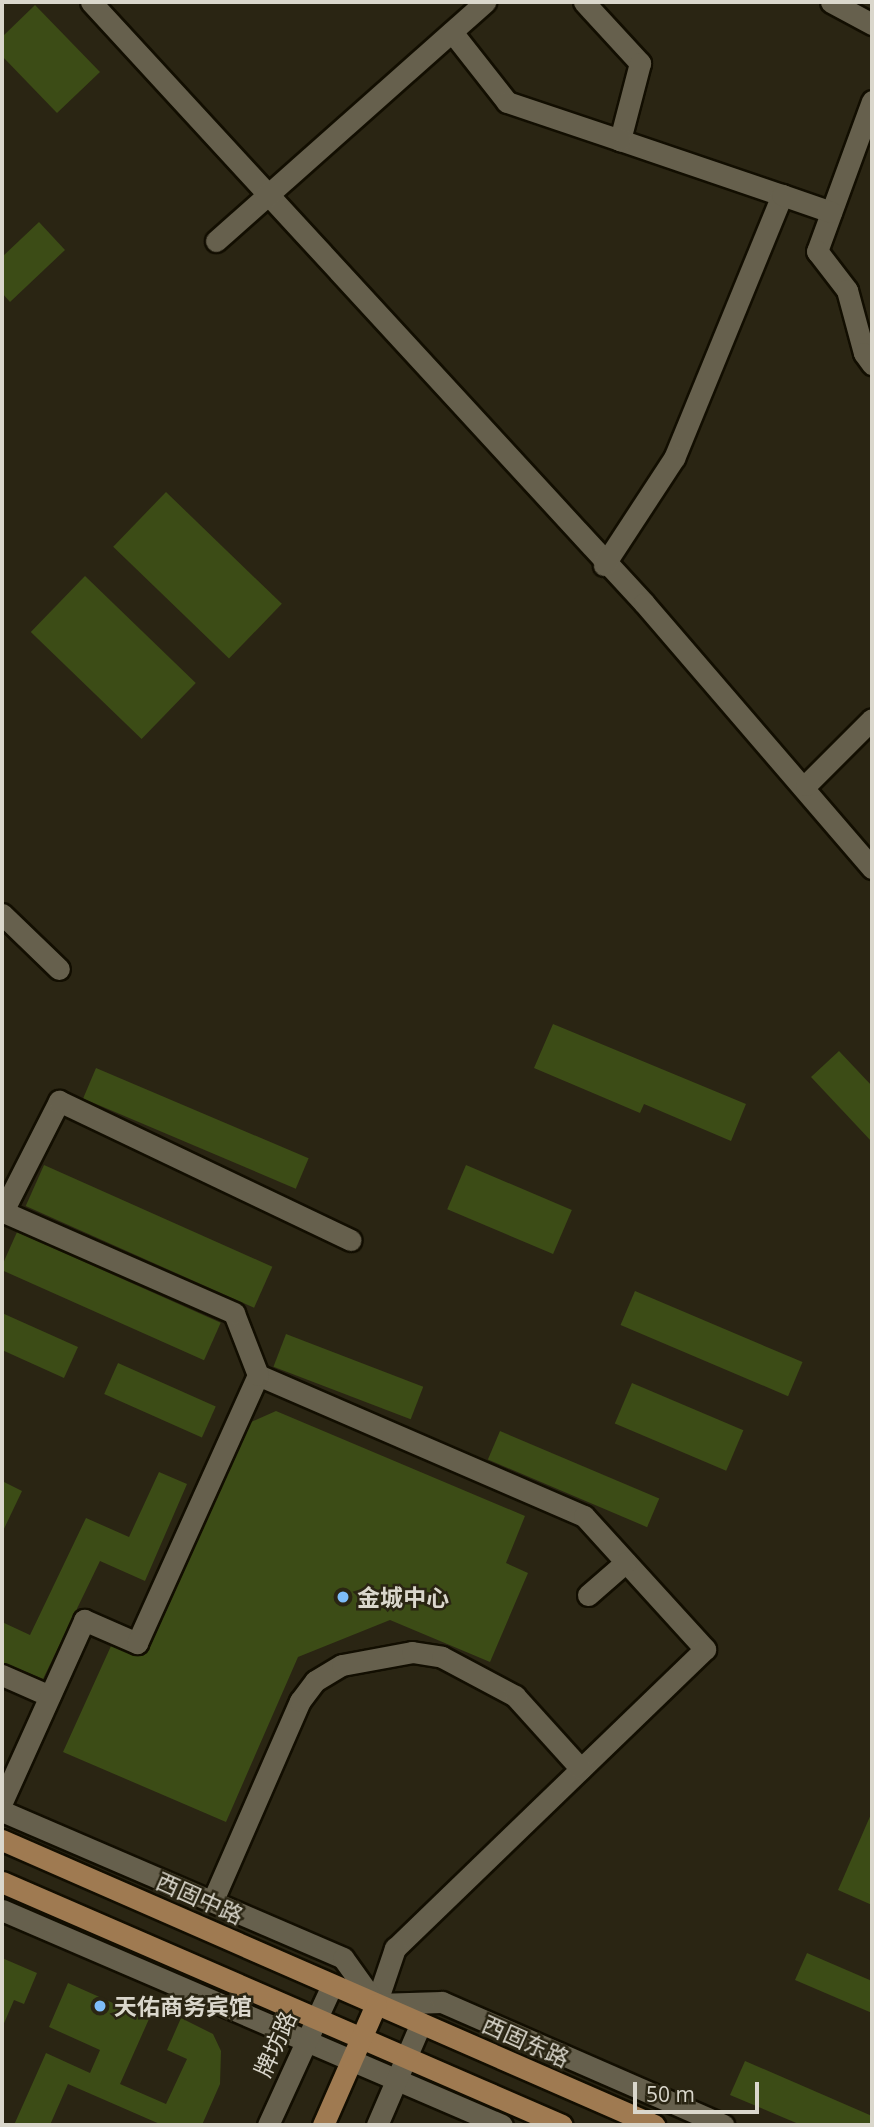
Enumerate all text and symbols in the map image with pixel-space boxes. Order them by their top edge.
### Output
place label: 金城中心 [357,1583,449,1611]
marker: 金城中心 [335,1589,351,1605]
street label: 西固中路 [152,1867,248,1929]
place label: 天佑商务宾馆 [114,1992,252,2020]
marker: 天佑商务宾馆 [92,1998,108,2014]
street label: 牌坊路 [248,2007,302,2081]
street label: 西固东路 [478,2010,574,2072]
scale bar [636,2068,762,2112]
text: 50 m [646,2080,695,2108]

